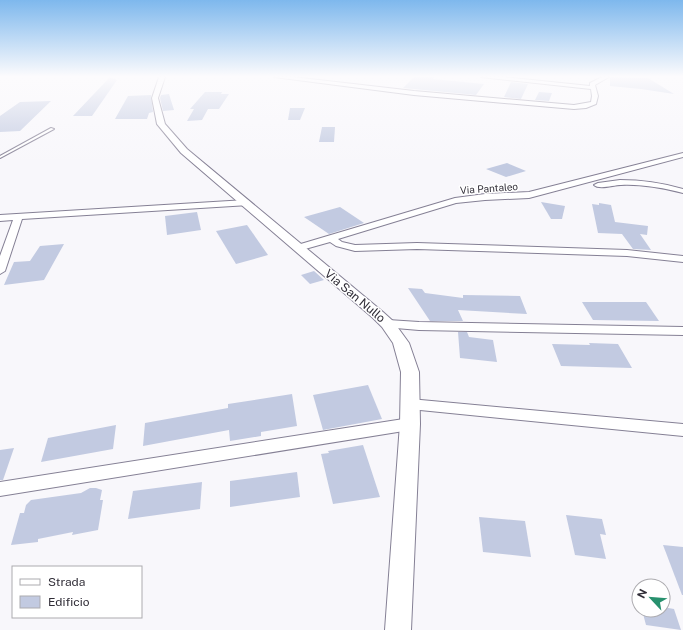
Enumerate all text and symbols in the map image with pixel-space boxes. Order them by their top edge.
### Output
street label: Via Pantaleo [460,180,519,196]
street label: Via San Nullo [322,267,388,326]
legend [12,566,142,618]
text: Strada [48,575,85,589]
north arrow [631,578,671,618]
text: N [635,587,649,600]
text: Edificio [48,595,90,609]

